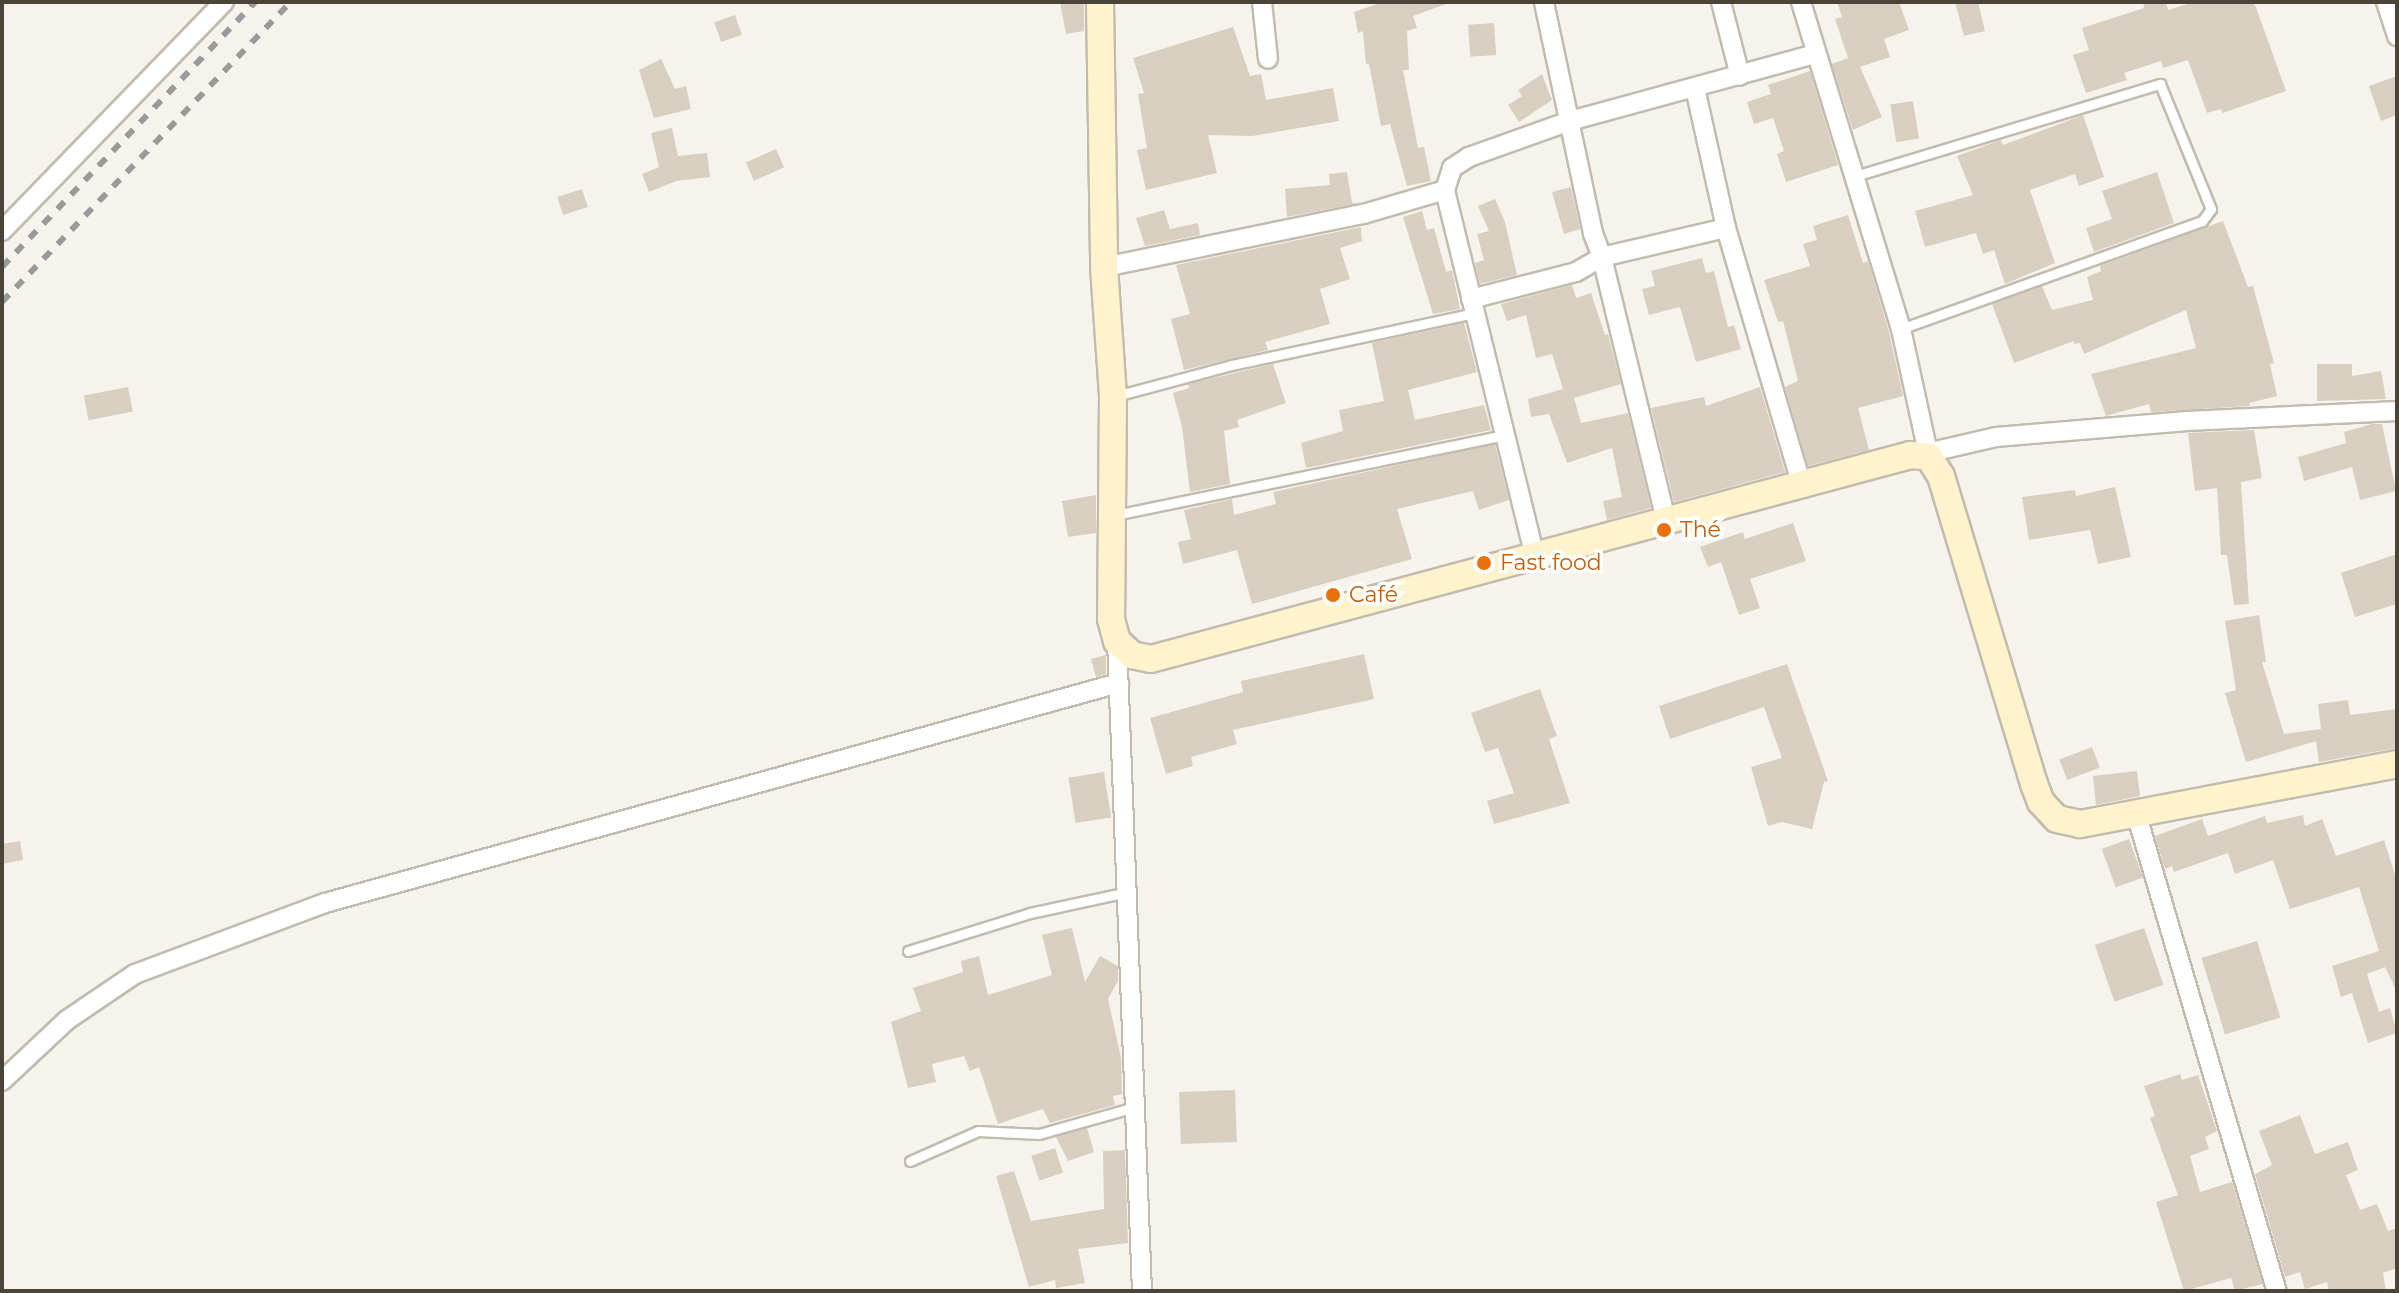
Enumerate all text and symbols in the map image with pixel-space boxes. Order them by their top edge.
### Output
place label: Thé [1680,517,1721,543]
marker: Thé [1655,521,1673,539]
place label: Fast food [1500,550,1602,576]
marker: Fast food [1475,554,1493,572]
place label: Café [1349,582,1398,608]
marker: Café [1324,586,1342,604]

